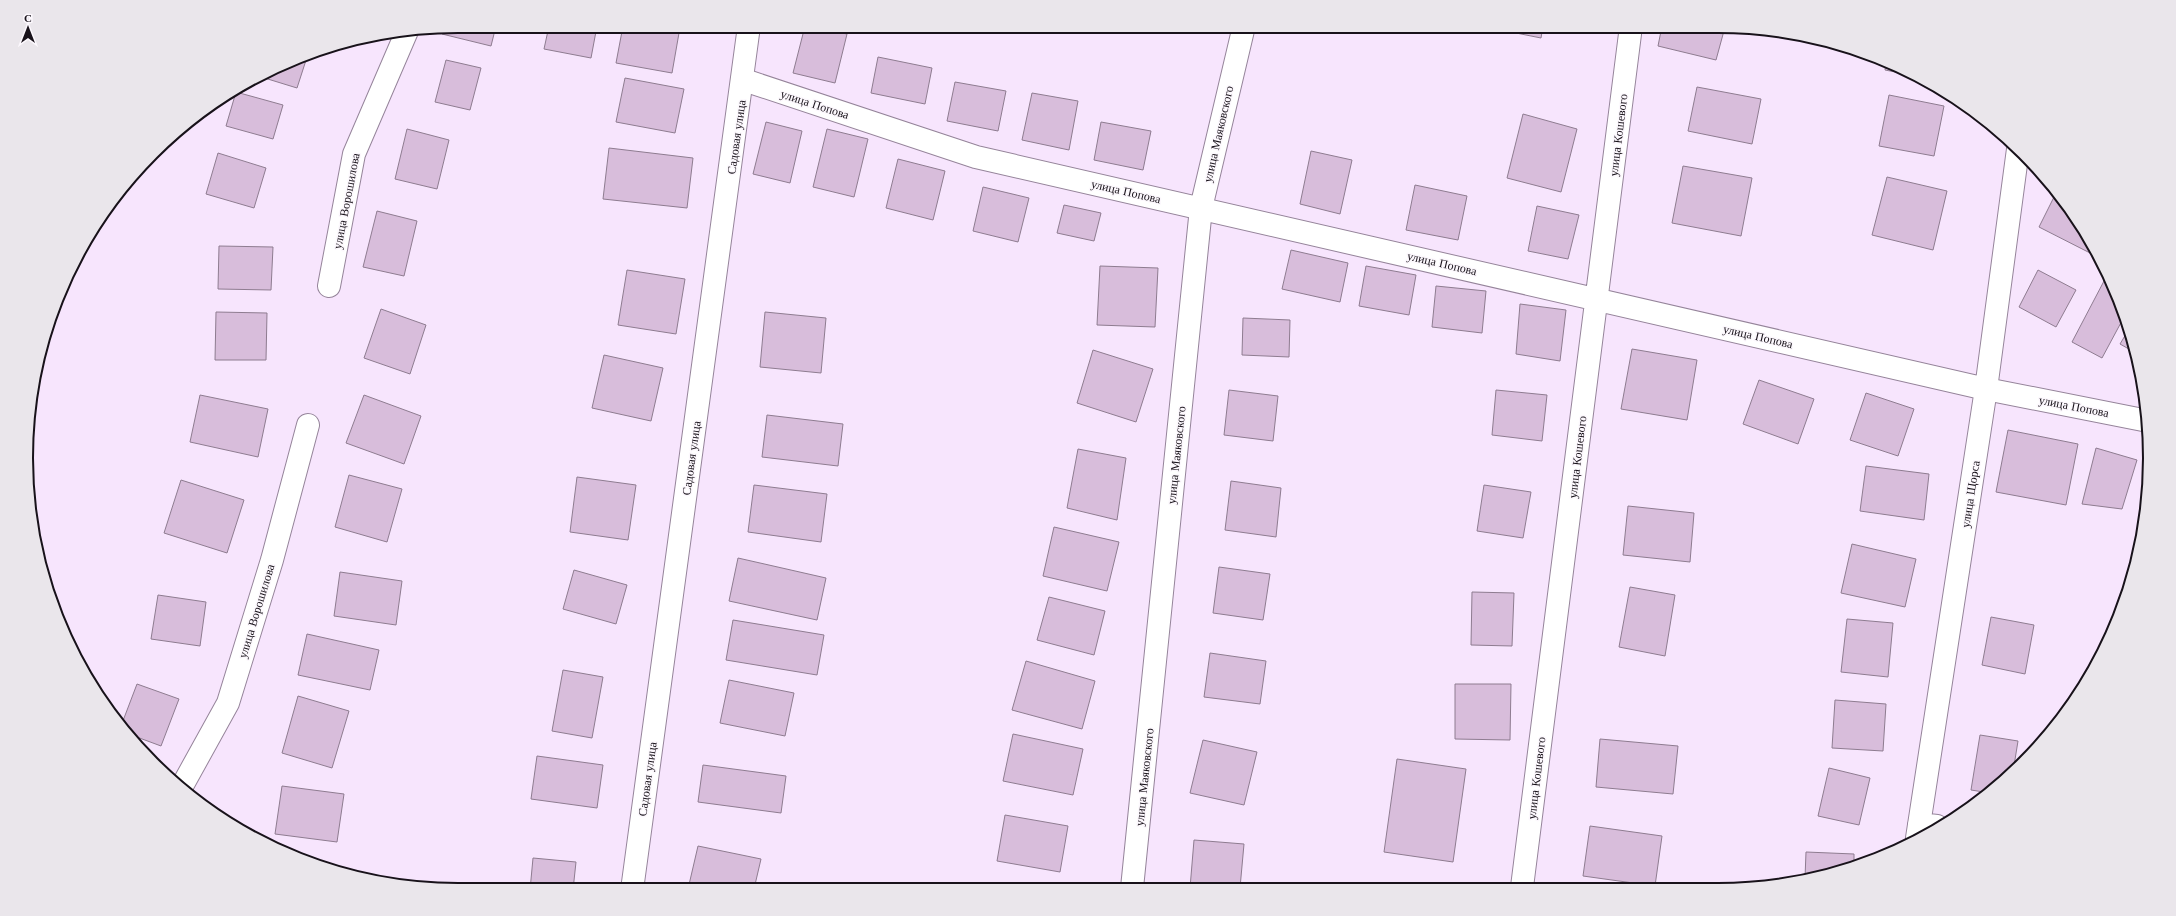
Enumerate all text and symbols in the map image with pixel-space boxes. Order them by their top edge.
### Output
north arrow [8,8,48,48]
text: С [24,11,32,25]
street label: улица Маяковского [1200,84,1236,184]
street label: улица Попова [779,86,852,122]
street label: улица Кошевого [1605,93,1631,177]
street label: Садовая улица [723,98,749,175]
street label: улица Ворошилова [329,151,363,250]
street label: улица Попова [1090,176,1163,206]
street label: улица Попова [1406,248,1479,278]
street label: улица Попова [1722,321,1795,351]
street label: улица Попова [2038,392,2111,420]
street label: улица Маяковского [1163,405,1189,505]
street label: улица Кошевого [1564,415,1590,499]
street label: Садовая улица [678,419,704,496]
street label: улица Щорса [1957,459,1983,529]
street label: улица Ворошилова [235,562,278,660]
street label: улица Маяковского [1131,727,1157,827]
street label: улица Кошевого [1523,736,1549,820]
street label: Садовая улица [634,740,660,817]

